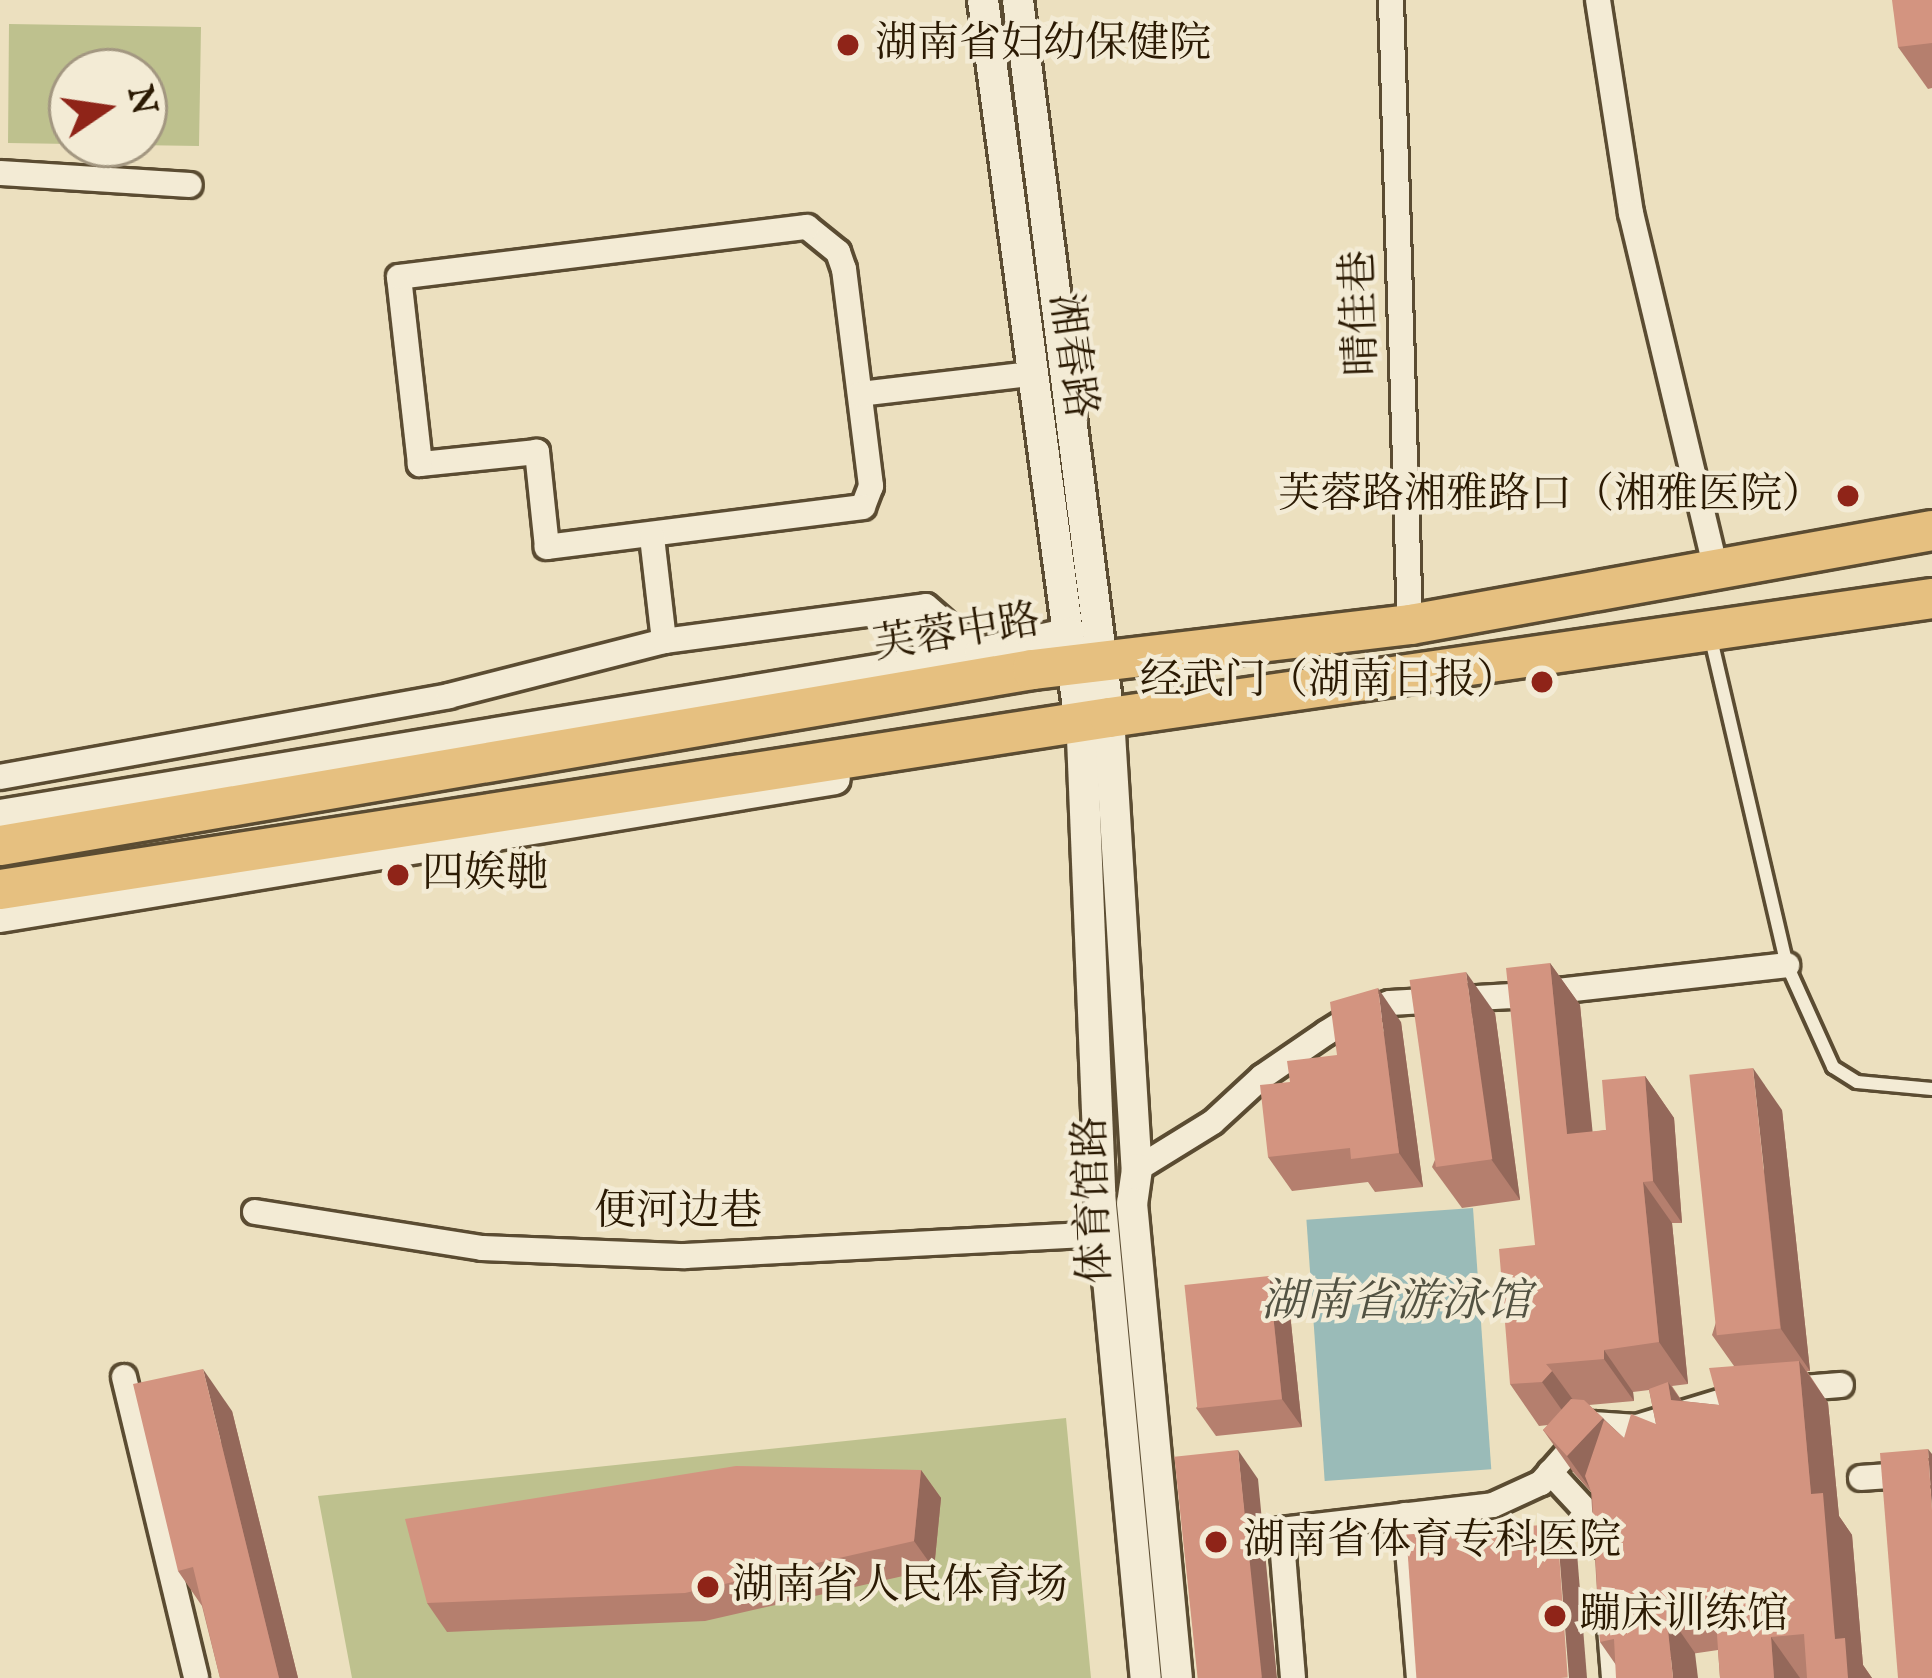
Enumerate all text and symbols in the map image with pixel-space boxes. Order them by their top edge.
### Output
place label: 湖南省妇幼保健院 [875,20,1211,70]
marker: 湖南省妇幼保健院 [832,29,864,61]
north arrow [48,48,168,168]
text: N [116,82,164,119]
street label: 晴佳巷 [1335,249,1389,377]
street label: 湘春路 [1037,290,1105,422]
place label: 芙蓉路湘雅路口（湘雅医院） [1278,471,1824,521]
marker: 芙蓉路湘雅路口（湘雅医院） [1835,483,1861,509]
street label: 芙蓉中路 [870,596,1044,672]
place label: 经武门（湖南日报） [1140,657,1518,707]
marker: 经武门（湖南日报） [1529,669,1555,695]
place label: 四娭毑 [422,850,548,900]
marker: 四娭毑 [385,862,411,888]
street label: 体育馆路 [1067,1115,1123,1285]
street label: 便河边巷 [594,1188,762,1238]
water label: 湖南省游泳馆 [1261,1276,1531,1330]
place label: 湖南省体育专科医院 [1243,1517,1621,1567]
marker: 湖南省体育专科医院 [1200,1526,1232,1558]
place label: 湖南省人民体育场 [732,1562,1068,1612]
marker: 湖南省人民体育场 [695,1574,721,1600]
place label: 蹦床训练馆 [1579,1591,1789,1641]
marker: 蹦床训练馆 [1542,1603,1568,1629]

